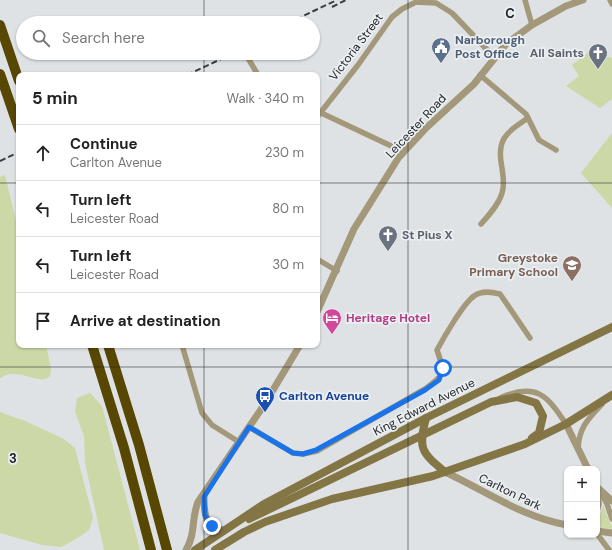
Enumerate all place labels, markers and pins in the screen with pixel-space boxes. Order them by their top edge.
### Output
place label: Narborough Post Office [455,32,525,62]
public building icon: Narborough Post Office [430,36,452,64]
church icon: All Saints [587,42,609,70]
place label: All Saints [530,45,584,61]
church icon: St Pius X [377,224,399,252]
place label: St Pius X [402,227,453,243]
place label: Greystoke Primary School [469,250,558,280]
school or university icon: Greystoke Primary School [561,254,583,282]
hotel icon: Heritage Hotel [321,307,343,335]
place label: Heritage Hotel [346,310,430,326]
bus stop icon: Carlton Avenue [254,385,276,413]
place label: Carlton Avenue [279,388,369,404]

